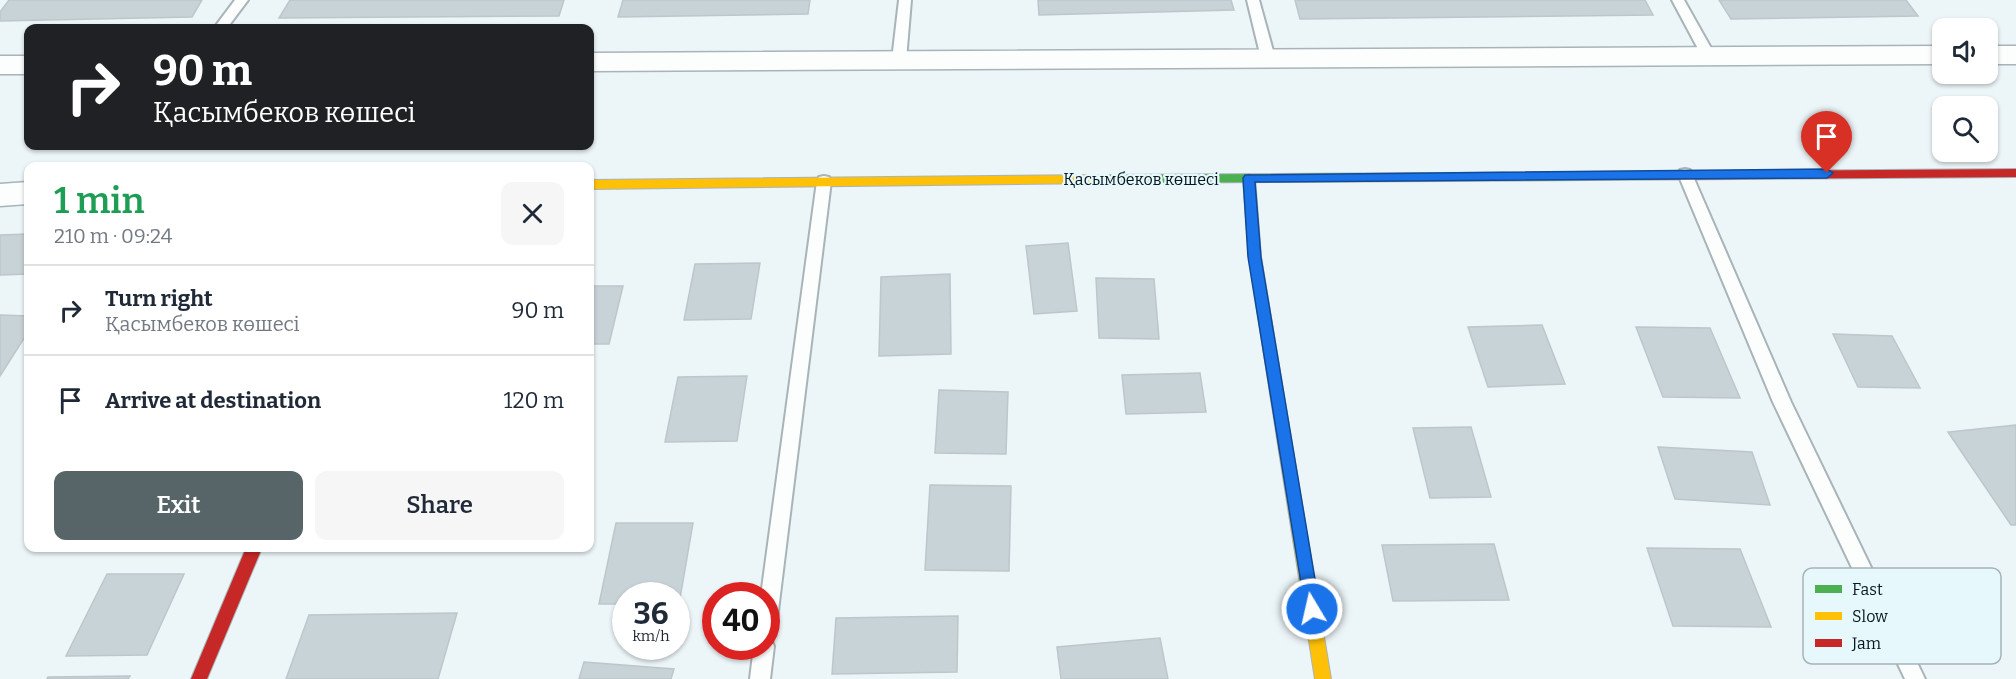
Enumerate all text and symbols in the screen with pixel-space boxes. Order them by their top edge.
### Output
map controls [1932,18,1998,162]
button: sound [1932,18,1998,84]
text: 90 m [153,46,252,96]
icon: right [54,48,132,126]
button: search [1932,96,1998,162]
text: Қасымбеков көшесі [153,97,416,129]
pin [1801,111,1852,173]
icon: arrive [1810,120,1843,153]
street label: Қасымбеков көшесі [1063,170,1219,189]
text: 1 min [54,179,145,223]
button: close [501,182,564,245]
text: 210 m · 09:24 [54,224,172,248]
text: Turn right [105,285,213,312]
icon: right [54,294,87,327]
text: 90 m [512,297,564,324]
text: Қасымбеков көшесі [105,312,300,336]
icon: arrive [54,384,87,417]
text: Arrive at destination [105,387,321,414]
text: 120 m [504,387,564,414]
button: Exit [54,471,303,540]
button: Share [315,471,564,540]
legend [1803,568,2001,664]
position arrow [1280,577,1344,641]
text: Fast [1852,580,1883,599]
speed limit sign: 40 [702,582,780,660]
text: 36 [633,596,669,632]
text: Slow [1852,607,1888,626]
text: km/h [632,627,670,645]
text: Jam [1851,634,1881,653]

